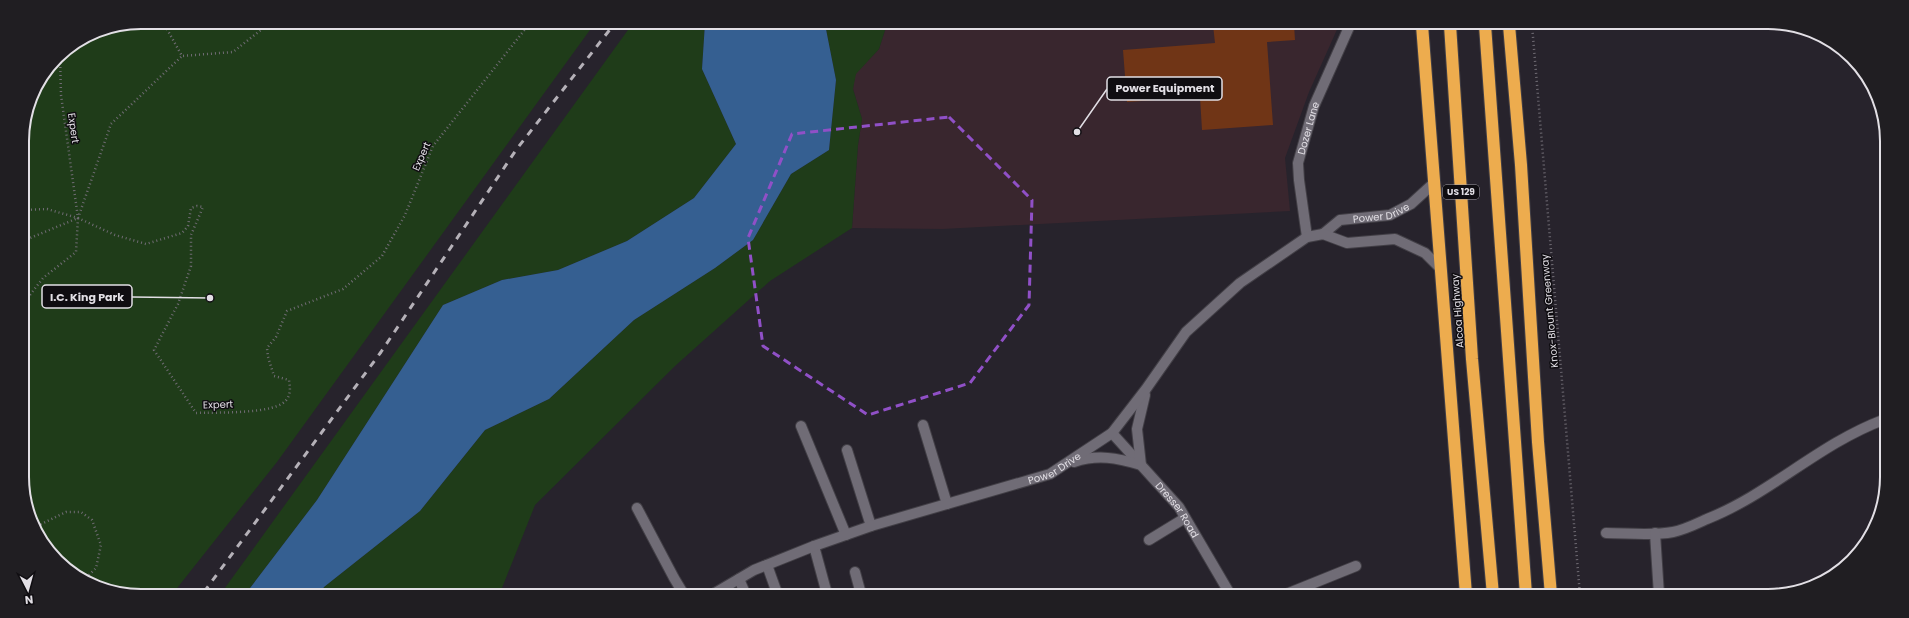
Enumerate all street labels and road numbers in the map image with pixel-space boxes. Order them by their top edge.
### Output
street label: Dozer Lane [1294,99,1323,156]
street label: Expert [64,112,83,144]
street label: Expert [408,139,435,173]
road number: US 129 [1443,185,1479,199]
street label: Power Drive [1352,199,1412,227]
street label: Knox-Blount Greenway [1537,253,1562,368]
street label: Alcoa Highway [1447,273,1468,349]
street label: Expert [203,396,234,413]
street label: Power Drive [1026,449,1084,488]
street label: Dresser Road [1152,479,1202,541]

